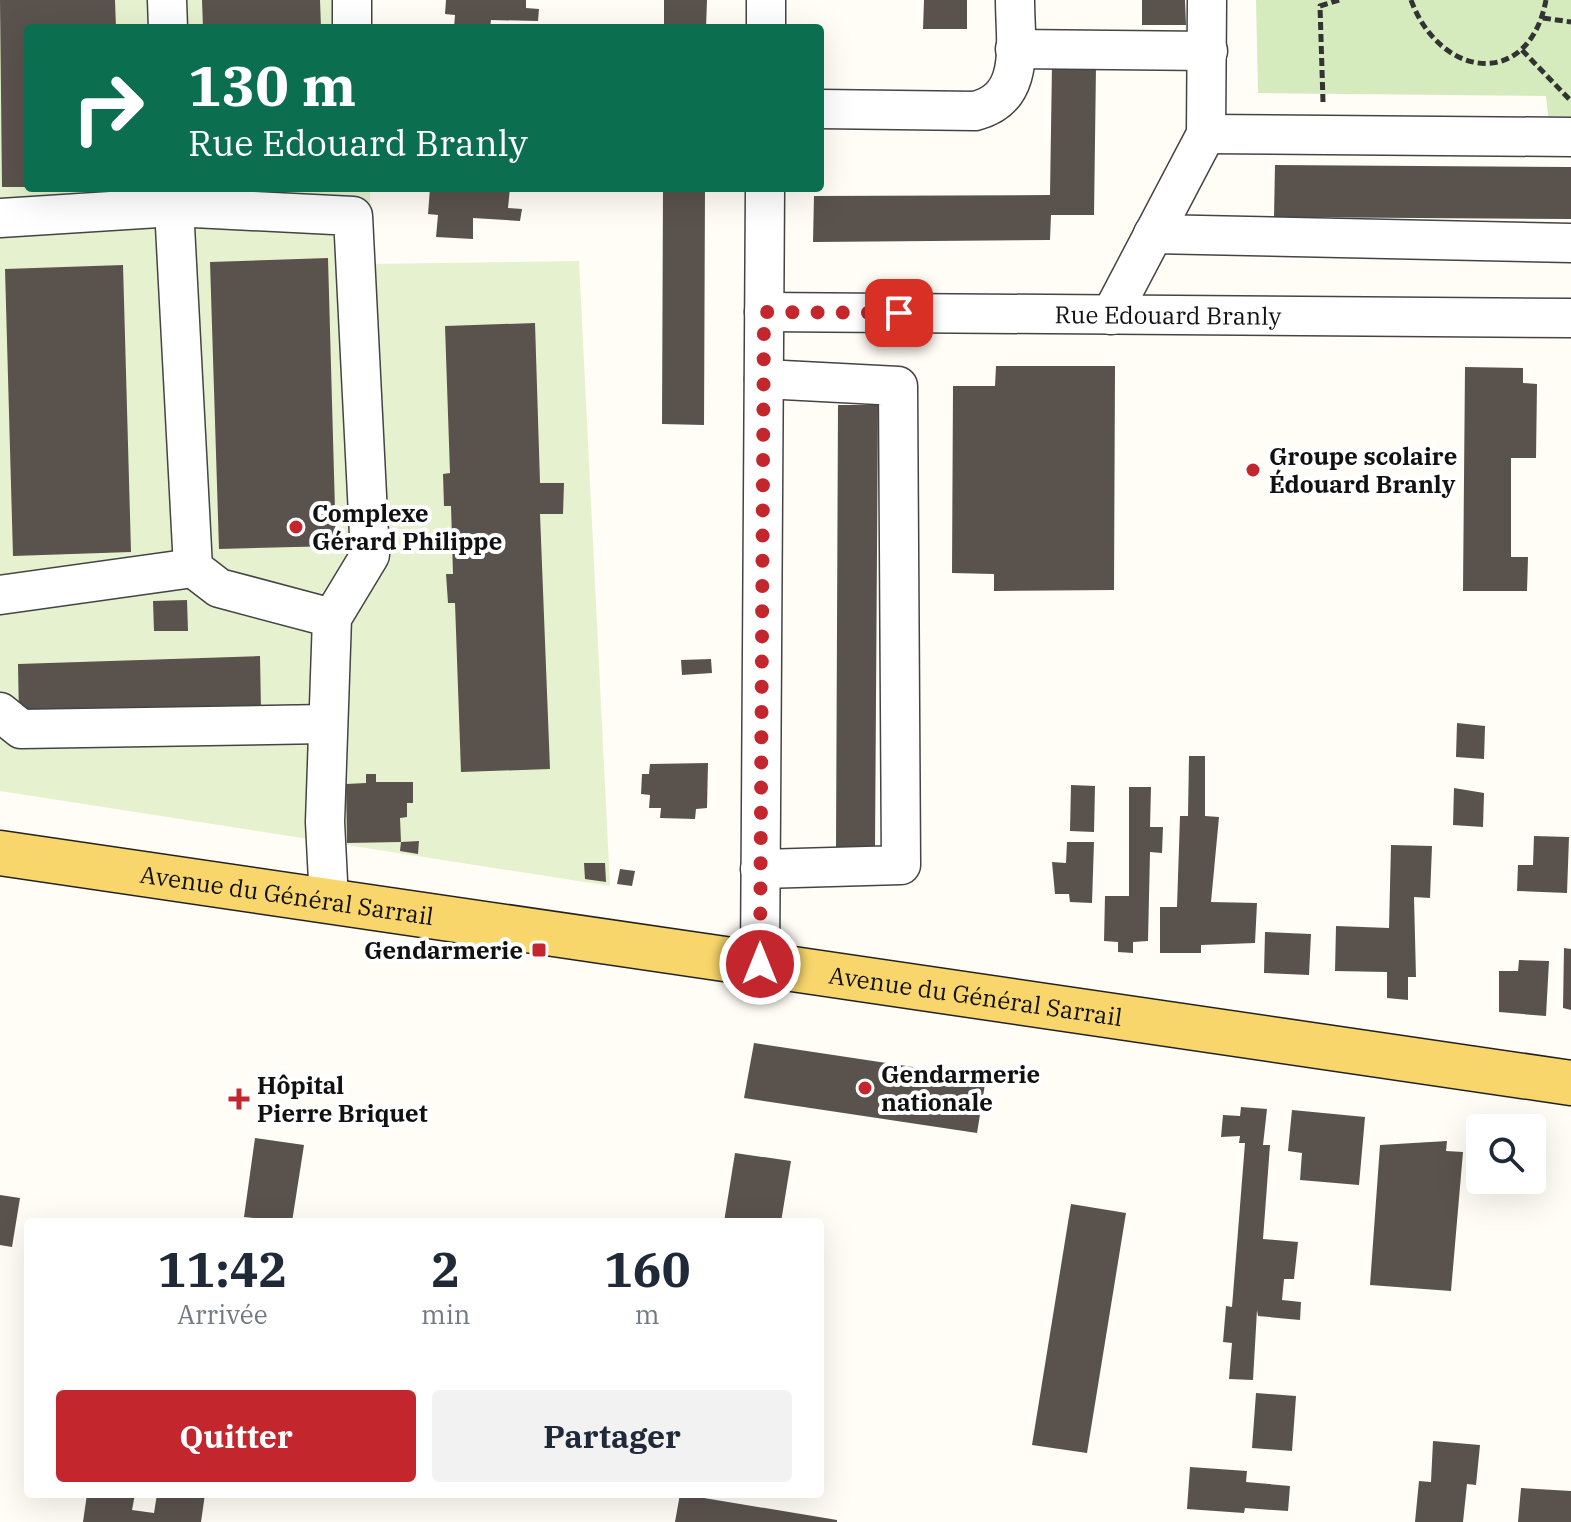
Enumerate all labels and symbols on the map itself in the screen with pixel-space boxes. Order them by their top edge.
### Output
pin [865,279,933,347]
street label: Rue Edouard Branly [1055,298,1282,332]
place label: Groupe scolaire Édouard Branly [1269,440,1457,500]
marker: Groupe scolaire Édouard Branly [1244,461,1262,479]
place label: Complexe Gérard Philippe [312,497,502,557]
marker: Complexe Gérard Philippe [287,518,305,536]
street label: Avenue du Général Sarrail [138,858,436,932]
position arrow [718,922,802,1006]
place label: Gendarmerie [364,934,523,966]
marker: Gendarmerie [530,941,548,959]
street label: Avenue du Général Sarrail [827,959,1125,1033]
place label: Gendarmerie nationale [881,1058,1040,1118]
place label: Hôpital Pierre Briquet [257,1069,428,1129]
marker: Gendarmerie nationale [856,1079,874,1097]
marker: Hôpital Pierre Briquet [228,1088,250,1110]

